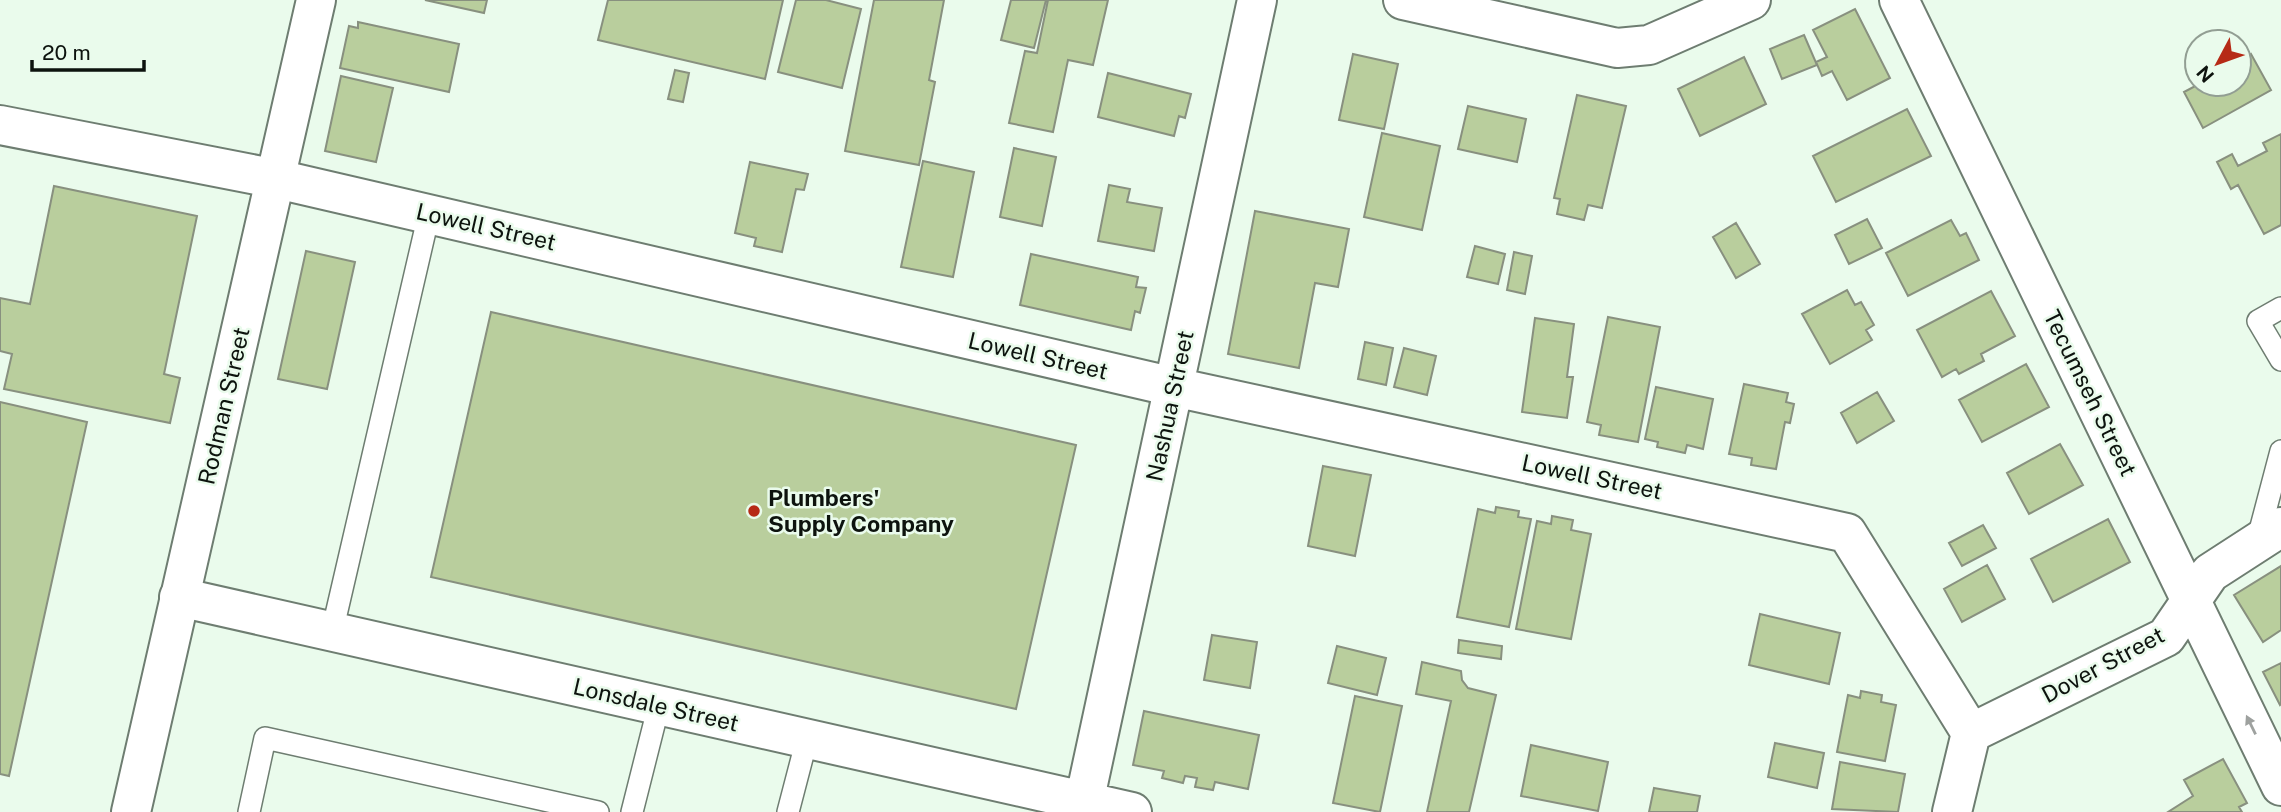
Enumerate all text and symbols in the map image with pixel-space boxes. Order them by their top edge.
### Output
scale bar [32,28,144,72]
north arrow [2183,28,2253,98]
text: 20 m [42,40,91,65]
text: N [2192,61,2218,87]
street label: Lowell Street [414,197,559,256]
street label: Tecumseh Street [2039,305,2142,480]
street label: Rodman Street [192,325,255,487]
street label: Lowell Street [966,326,1111,385]
street label: Nashua Street [1140,328,1199,484]
street label: Lowell Street [1519,448,1665,505]
place label: Plumbers' Supply Company [768,484,954,537]
marker: Plumbers' Supply Company [746,503,762,519]
street label: Dover Street [2037,621,2169,708]
street label: Lonsdale Street [571,672,742,737]
one-way arrow [2245,715,2256,735]

